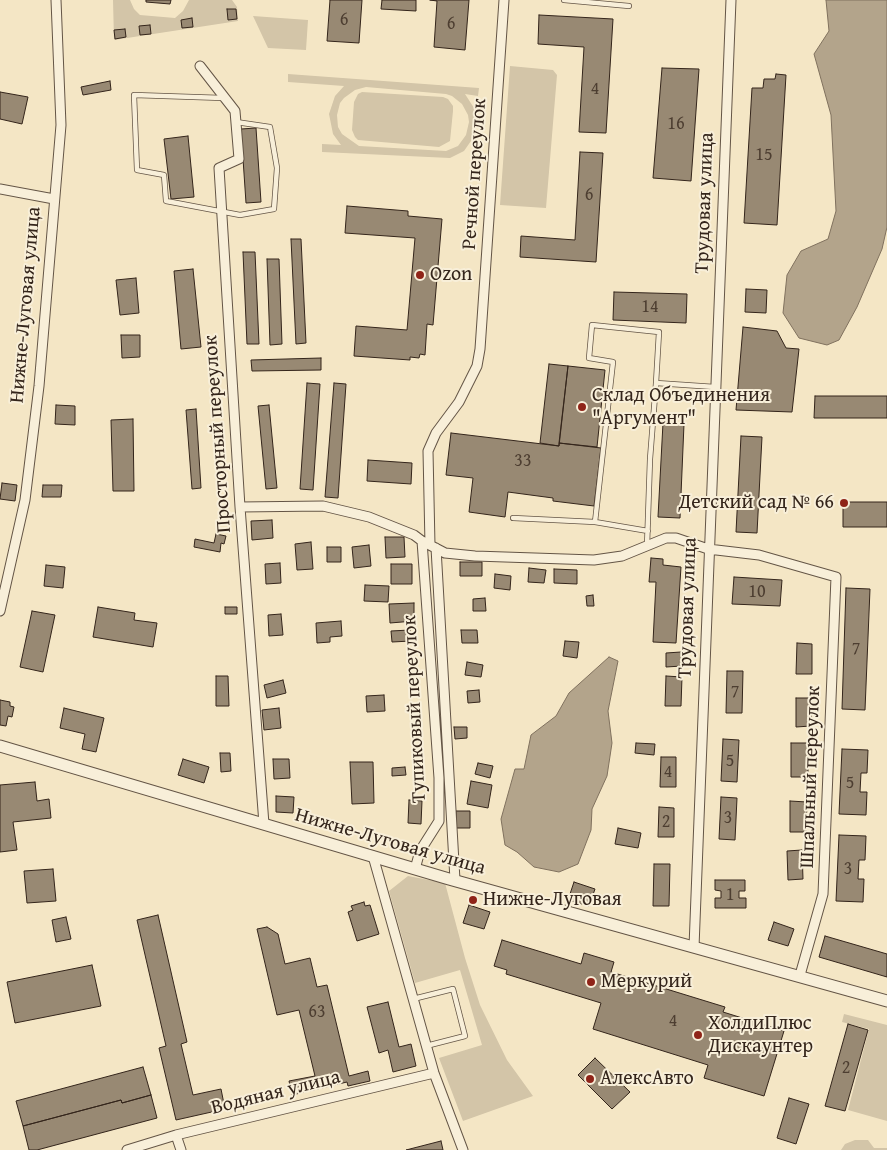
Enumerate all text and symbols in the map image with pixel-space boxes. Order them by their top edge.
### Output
house number: 6 [340,9,348,31]
house number: 6 [447,13,455,35]
house number: 4 [591,78,599,100]
street label: Речной переулок [458,98,492,250]
house number: 16 [667,113,685,135]
street label: Трудовая улица [691,132,719,274]
house number: 15 [755,144,773,166]
house number: 6 [585,184,593,206]
street label: Нижне-Луговая улица [5,206,47,404]
place label: Ozon [430,263,472,287]
marker: Ozon [414,269,426,281]
house number: 14 [641,296,659,318]
street label: Просторный переулок [199,334,237,534]
place label: Склад Объединения "Аргумент" [592,384,770,431]
marker: Склад Объединения "Аргумент" [576,401,588,413]
house number: 33 [514,450,532,472]
place label: Детский сад № 66 [678,491,834,515]
marker: Детский сад № 66 [838,497,850,509]
street label: Трудовая улица [674,537,702,679]
house number: 10 [748,581,766,603]
street label: Тупиковый переулок [398,614,432,804]
house number: 7 [852,638,860,660]
house number: 7 [731,681,739,703]
street label: Шпальный переулок [796,685,826,869]
house number: 5 [726,750,734,772]
house number: 4 [664,761,672,783]
house number: 5 [846,772,854,794]
street label: Нижне-Луговая улица [292,803,488,881]
house number: 3 [724,807,732,829]
house number: 2 [662,811,670,833]
house number: 3 [844,858,852,880]
house number: 1 [726,884,734,906]
place label: Нижне-Луговая [483,888,622,912]
marker: Нижне-Луговая [467,894,479,906]
place label: Меркурий [601,970,692,994]
marker: Меркурий [585,976,597,988]
house number: 63 [308,1001,326,1023]
house number: 4 [669,1010,677,1032]
place label: ХолдиПлюс Дискаунтер [708,1012,813,1059]
marker: ХолдиПлюс Дискаунтер [692,1029,704,1041]
house number: 2 [842,1057,850,1079]
street label: Водяная улица [209,1065,343,1121]
place label: АлексАвто [600,1067,694,1091]
marker: АлексАвто [584,1073,596,1085]

